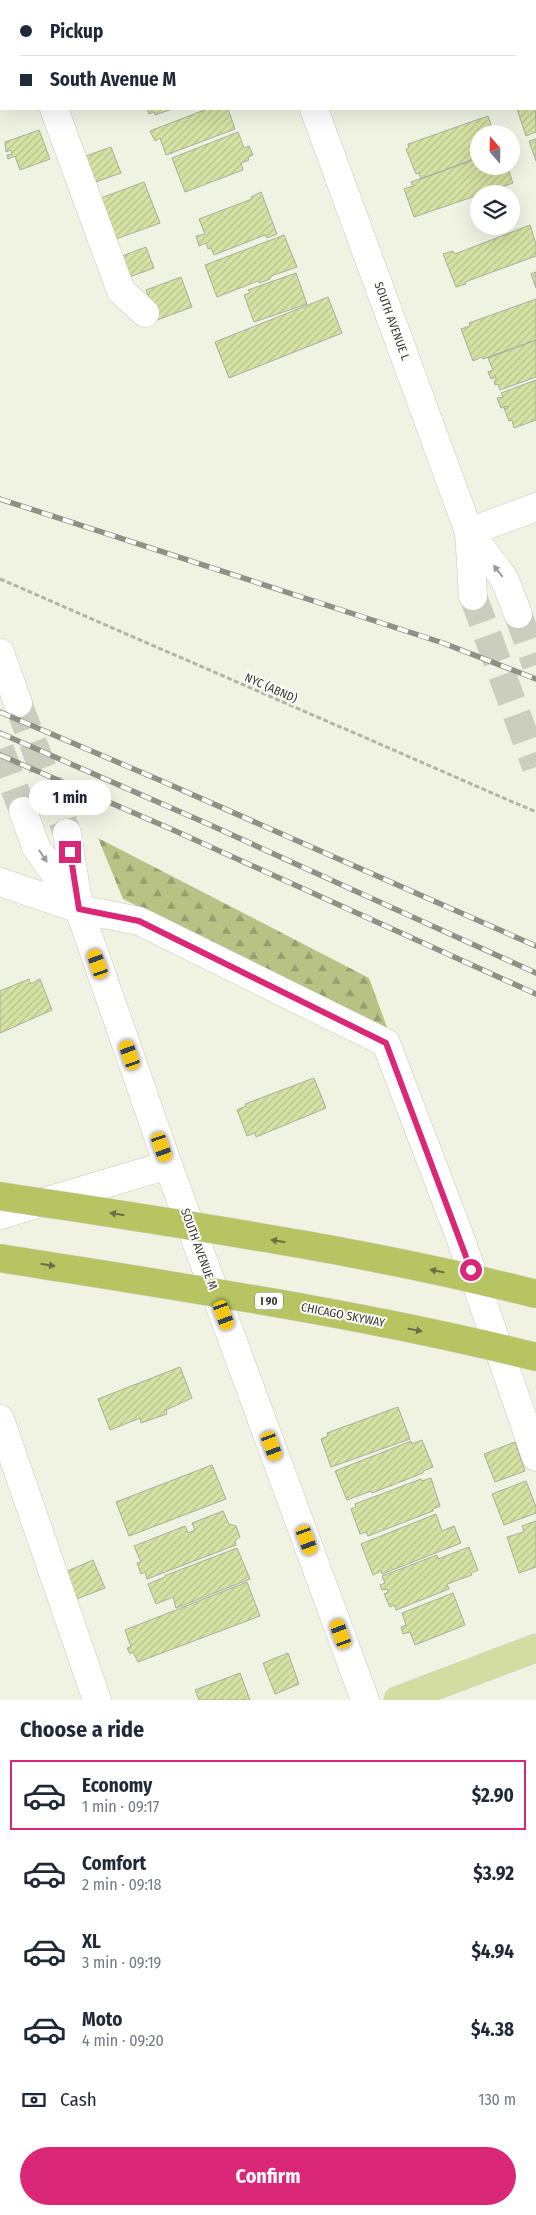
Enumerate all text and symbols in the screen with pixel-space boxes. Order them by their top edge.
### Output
text: Pickup [50,20,103,43]
text: South Avenue M [50,68,176,91]
north arrow [470,125,520,175]
map controls [470,125,520,235]
button: layers [470,185,520,235]
street label: SOUTH AVENUE L [371,280,413,363]
one-way arrow [493,565,504,578]
street label: NYC (ABND) [243,670,300,706]
callout: 1 min [29,780,111,814]
text: 1 min [53,788,87,807]
route end [59,841,81,863]
one-way arrow [38,849,48,863]
car [86,947,109,981]
car [118,1038,141,1072]
car [150,1130,173,1164]
street label: SOUTH AVENUE M [178,1206,220,1292]
one-way arrow [109,1210,125,1218]
one-way arrow [269,1237,285,1245]
route start [460,1259,482,1281]
one-way arrow [40,1262,56,1270]
one-way arrow [429,1267,445,1275]
road number: I 90 [255,1292,283,1310]
car [211,1298,236,1332]
street label: CHICAGO SKYWAY [300,1300,386,1330]
one-way arrow [407,1326,423,1334]
car [259,1429,284,1463]
car [294,1523,319,1557]
car [328,1617,353,1651]
text: Choose a ride [20,1716,144,1743]
icon: car [22,1773,67,1818]
text: Economy [82,1774,152,1797]
text: $2.90 [472,1784,514,1807]
text: 1 min · 09:17 [82,1797,159,1816]
icon: car [22,1851,67,1896]
text: Comfort [82,1852,146,1875]
text: $3.92 [473,1862,514,1885]
text: 2 min · 09:18 [82,1875,161,1894]
icon: car [22,1929,67,1974]
text: XL [82,1930,101,1953]
text: $4.94 [471,1940,514,1963]
text: 3 min · 09:19 [82,1953,161,1972]
icon: car [22,2007,67,2052]
text: Moto [82,2008,122,2031]
text: $4.38 [471,2018,514,2041]
text: 4 min · 09:20 [82,2031,164,2050]
icon: cash [20,2086,48,2114]
text: Cash [60,2088,97,2111]
text: 130 m [478,2090,516,2109]
button: Confirm [20,2147,516,2205]

